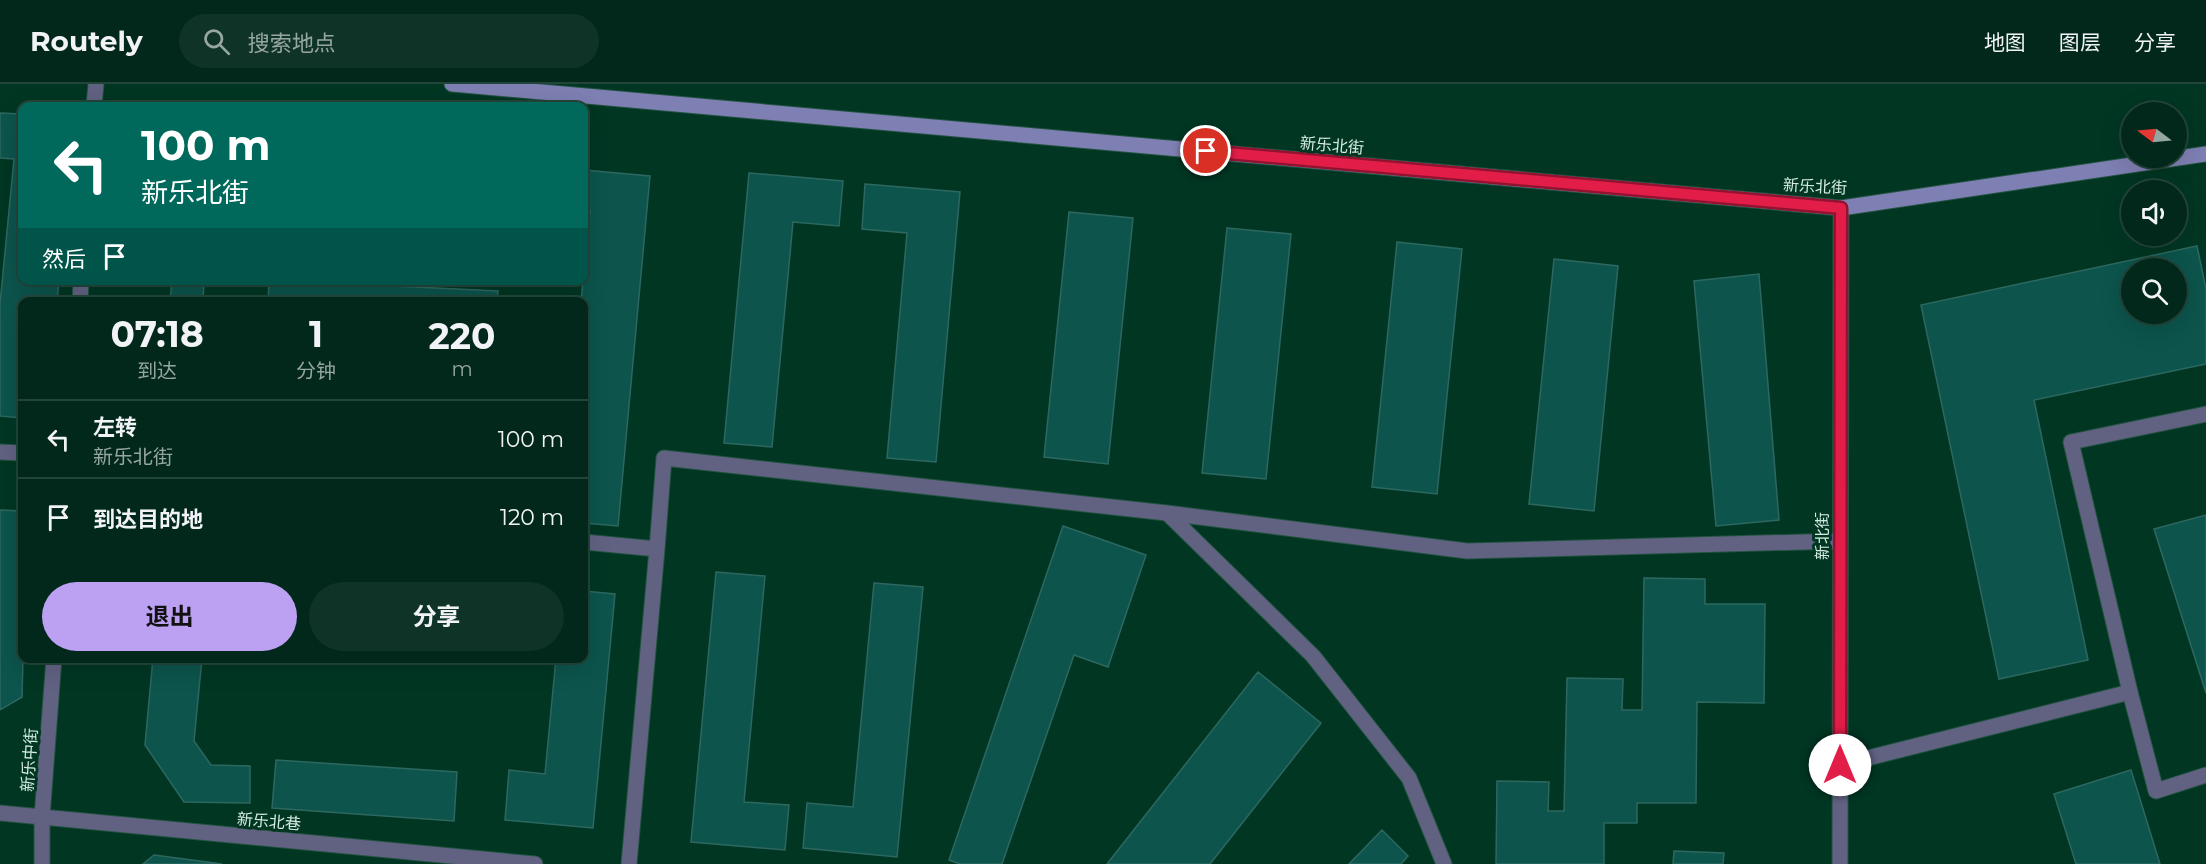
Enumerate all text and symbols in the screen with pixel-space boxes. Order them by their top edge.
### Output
search box [179,14,599,68]
text: Routely [30,24,143,58]
icon: search [200,25,233,58]
text: 搜索地点 [248,30,336,57]
text: 地图 [1984,30,2026,55]
text: 图层 [2059,30,2101,55]
text: 分享 [2134,30,2176,55]
north arrow [2121,102,2187,168]
map controls [2121,102,2187,324]
text: 100 m [141,119,270,171]
pin [1180,125,1231,176]
icon: left [42,126,120,204]
street label: 新乐北街 [1299,133,1365,158]
icon: arrive [1189,134,1222,167]
street label: 新乐北街 [1783,175,1847,198]
text: 新乐北街 [141,176,249,209]
button: sound [2121,180,2187,246]
icon: arrive [98,240,131,273]
text: 然后 [42,246,86,273]
button: search [2121,258,2187,324]
text: 07:18 [110,312,204,356]
text: 1 [309,312,323,356]
text: 220 [429,314,496,358]
text: m [451,357,473,381]
text: 到达 [137,359,177,383]
text: 分钟 [296,359,336,383]
text: 左转 [93,414,137,441]
icon: left [42,423,75,456]
text: 100 m [498,426,564,453]
text: 新乐北街 [93,445,173,469]
icon: arrive [42,501,75,534]
text: 120 m [500,504,564,531]
text: 到达目的地 [93,506,203,533]
street label: 新北街 [1813,512,1832,560]
button: 退出 [42,582,297,651]
button: 分享 [309,582,564,651]
street label: 新乐中街 [18,727,41,793]
position arrow [1808,733,1872,797]
street label: 新乐北巷 [236,809,302,834]

